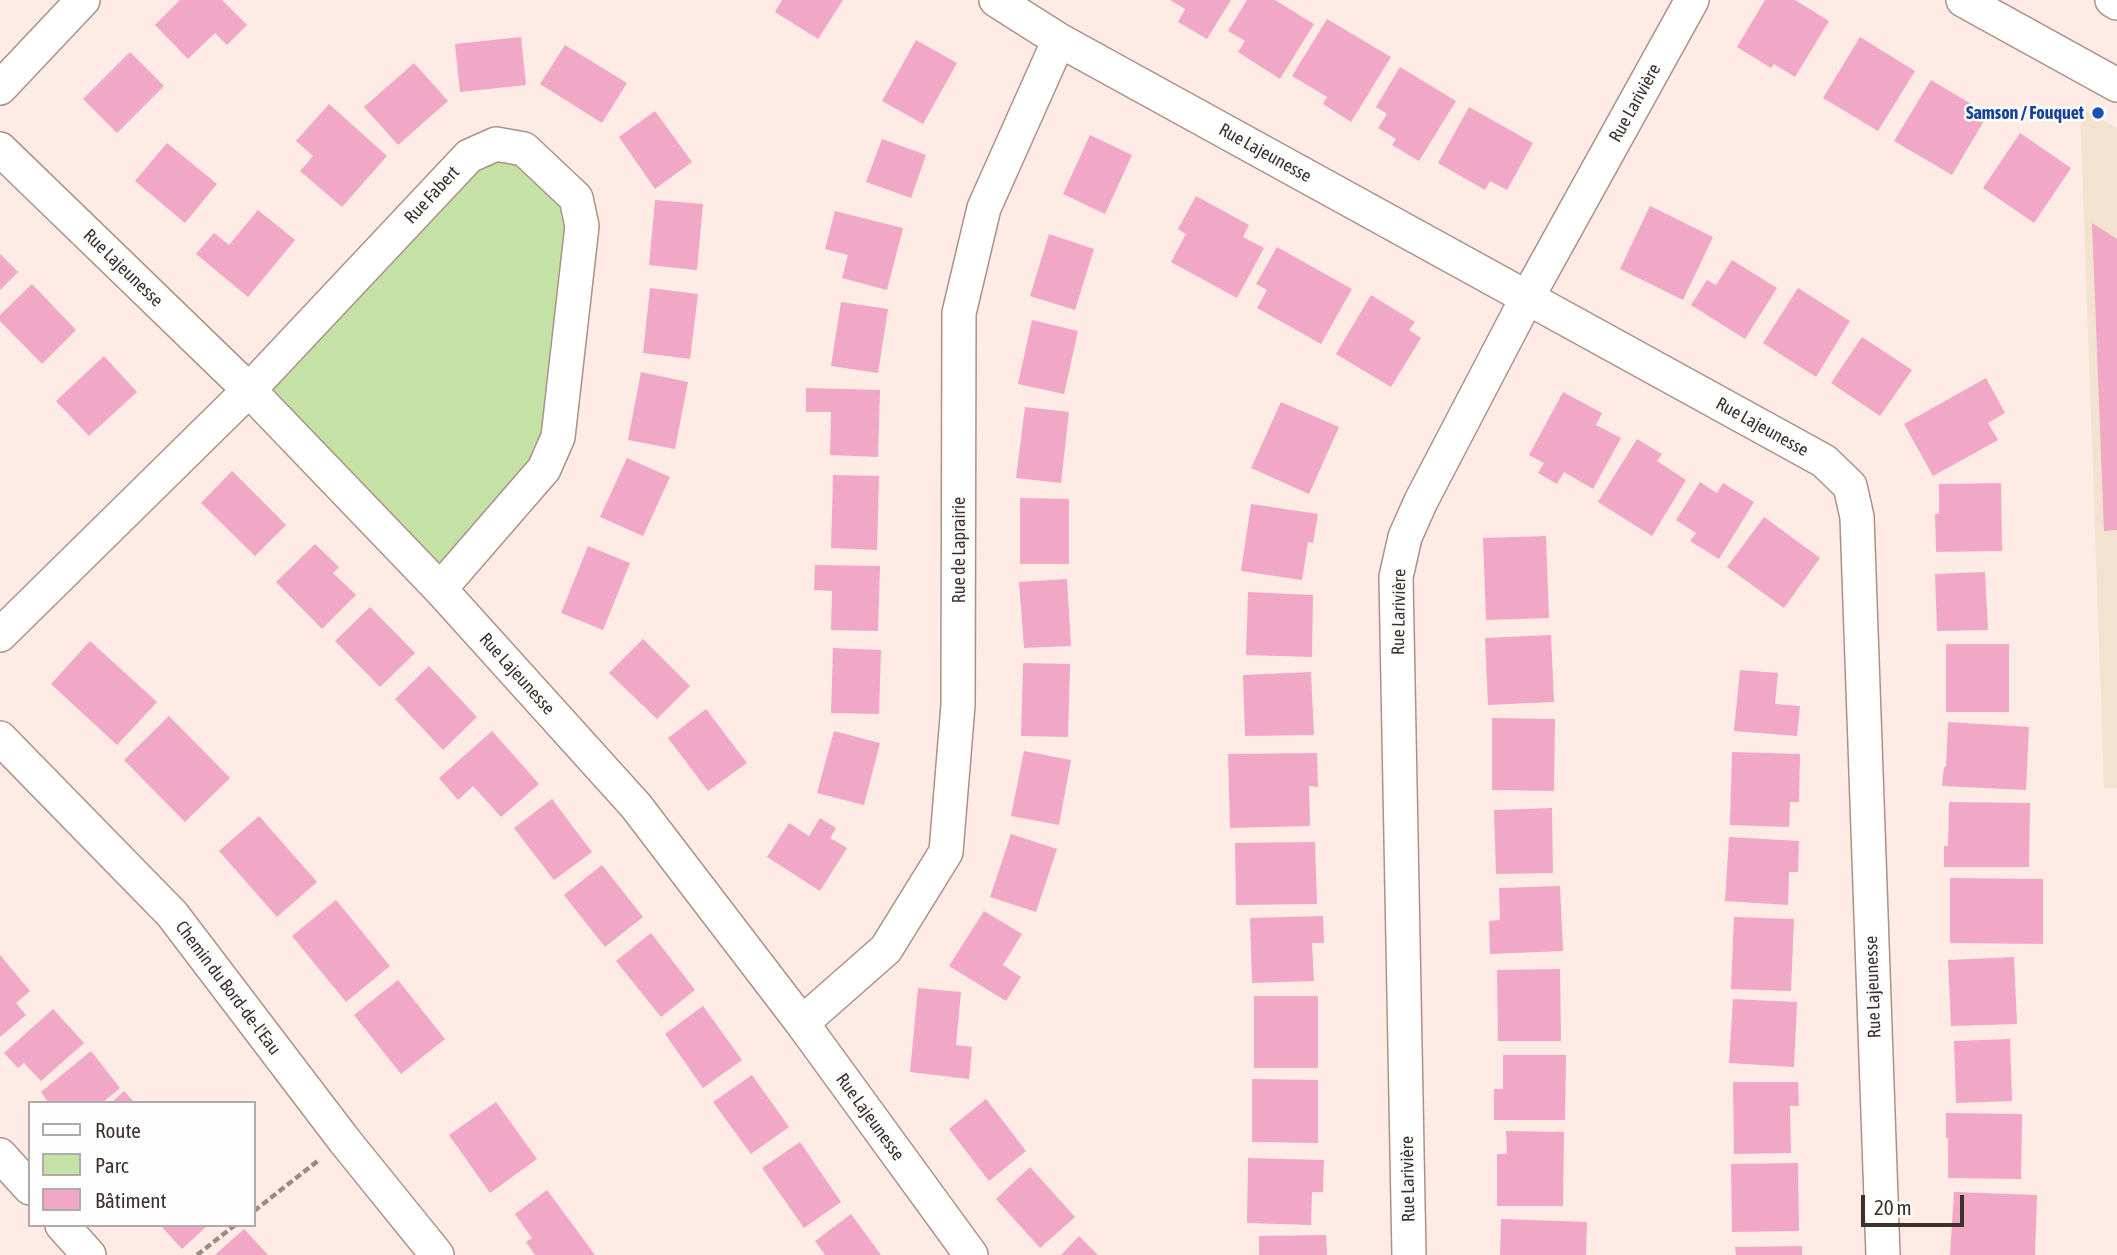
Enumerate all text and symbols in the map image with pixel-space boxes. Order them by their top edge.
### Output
street label: Rue Larivière [1605,60,1665,146]
place label: Samson / Fouquet [1966,102,2084,124]
marker: Samson / Fouquet [2090,105,2106,121]
street label: Rue Lajeunesse [1215,119,1315,187]
street label: Rue Fabert [400,162,464,228]
street label: Rue Lajeunesse [79,225,167,311]
street label: Rue Lajeunesse [1712,393,1812,461]
street label: Rue de Laprairie [948,497,970,603]
street label: Rue Larivière [1387,569,1411,655]
street label: Rue Lajeunesse [475,629,559,719]
street label: Chemin du Bord-de-l'Eau [171,917,285,1059]
street label: Rue Lajeunesse [1860,935,1886,1039]
street label: Rue Lajeunesse [831,1069,909,1165]
legend [28,1101,256,1227]
text: Route [95,1118,141,1142]
street label: Rue Larivière [1396,1136,1420,1222]
text: Parc [95,1153,129,1177]
scale bar [1865,1182,1968,1226]
text: Bâtiment [95,1188,166,1212]
text: 20 m [1874,1195,1912,1219]

